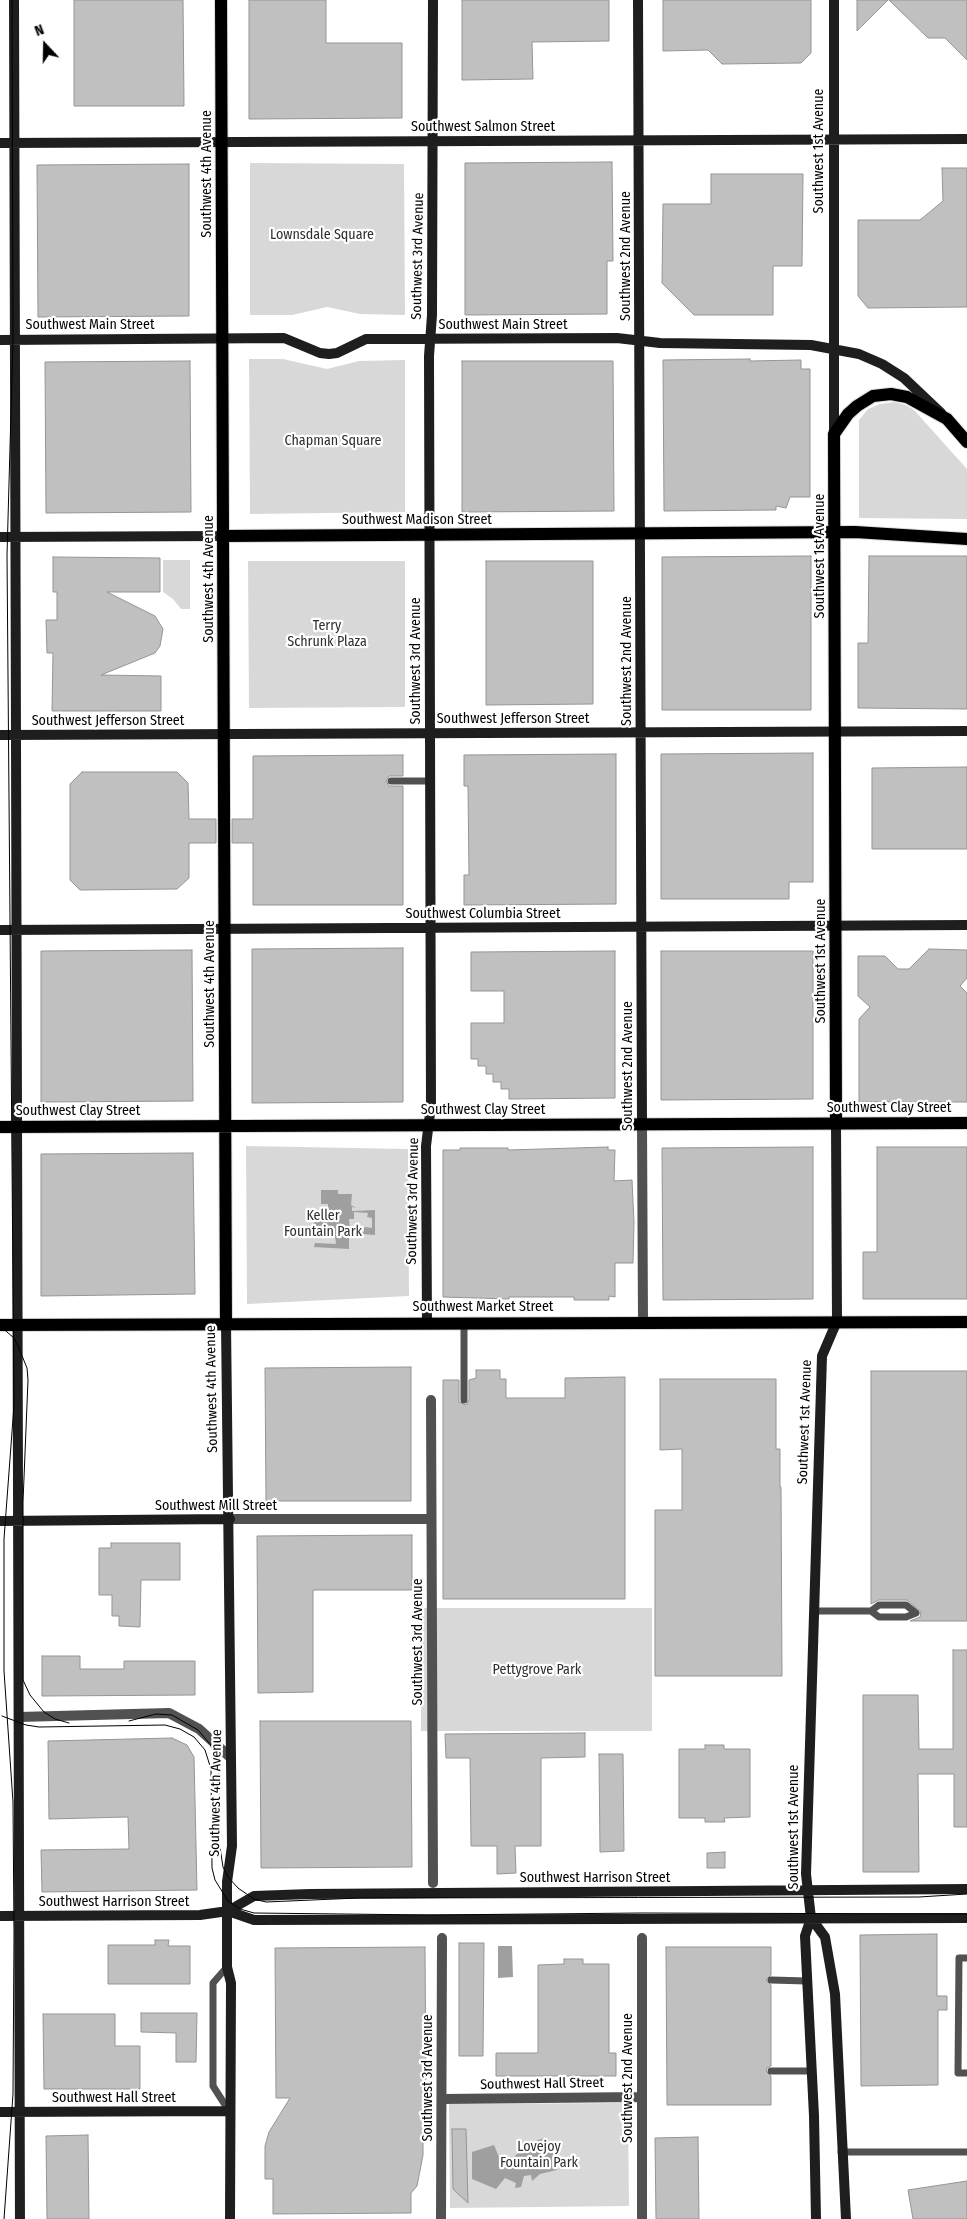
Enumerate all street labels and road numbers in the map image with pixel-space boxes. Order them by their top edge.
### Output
street label: Southwest 1st Avenue [811,89,827,213]
street label: Southwest 4th Avenue [199,110,215,238]
street label: Southwest Salmon Street [411,119,555,135]
street label: Southwest 2nd Avenue [618,191,634,321]
street label: Southwest 3rd Avenue [408,192,428,320]
street label: Southwest Main Street [26,317,154,333]
street label: Southwest Main Street [439,317,567,333]
street label: Southwest 1st Avenue [812,494,828,618]
street label: Southwest Madison Street [342,512,492,528]
street label: Southwest 4th Avenue [201,515,217,643]
street label: Southwest 2nd Avenue [619,596,635,726]
street label: Southwest 3rd Avenue [408,597,424,725]
street label: Southwest Jefferson Street [437,711,589,727]
street label: Southwest Jefferson Street [32,713,184,729]
street label: Southwest 1st Avenue [813,899,829,1023]
street label: Southwest Columbia Street [405,906,561,922]
street label: Southwest 4th Avenue [202,920,218,1048]
street label: Southwest 2nd Avenue [620,1001,636,1131]
street label: Southwest Clay Street [827,1100,951,1116]
street label: Southwest Clay Street [421,1102,545,1118]
street label: Southwest Clay Street [16,1103,140,1119]
street label: Southwest 3rd Avenue [403,1137,423,1265]
street label: Southwest Market Street [413,1299,553,1315]
street label: Southwest 4th Avenue [202,1325,222,1453]
street label: Southwest 1st Avenue [794,1359,816,1485]
street label: Southwest Mill Street [155,1498,277,1514]
street label: Southwest 3rd Avenue [410,1578,426,1706]
street label: Southwest 4th Avenue [206,1729,226,1857]
street label: Southwest 1st Avenue [786,1765,802,1889]
street label: Southwest Harrison Street [520,1870,670,1886]
street label: Southwest Harrison Street [39,1894,189,1910]
street label: Southwest 2nd Avenue [620,2013,636,2143]
street label: Southwest 3rd Avenue [420,2014,436,2142]
street label: Southwest Hall Street [480,2075,604,2093]
street label: Southwest Hall Street [52,2090,176,2106]

